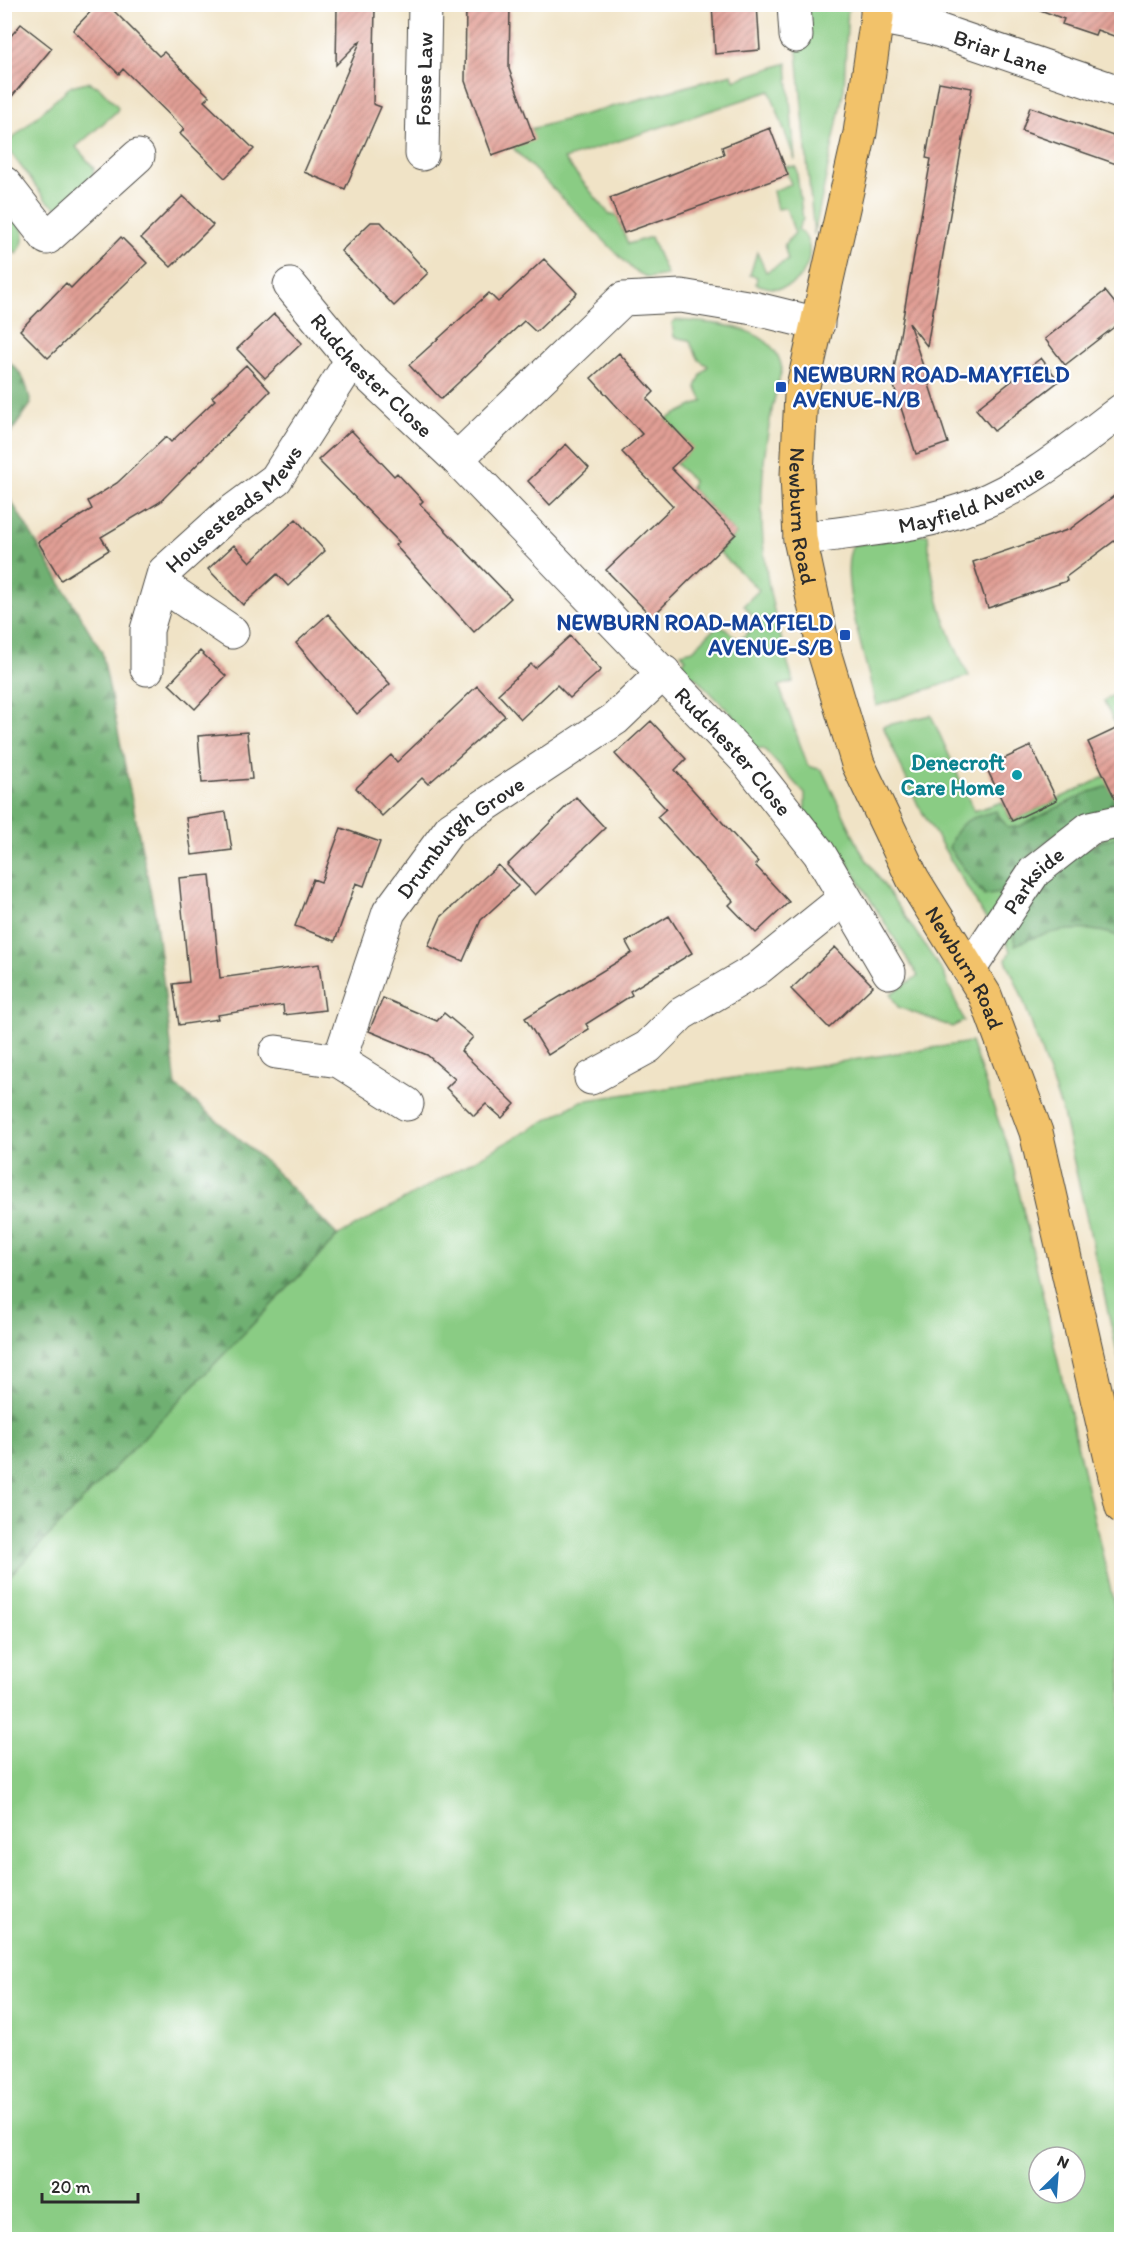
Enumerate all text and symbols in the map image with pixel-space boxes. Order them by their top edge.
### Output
street label: Briar Lane [950,23,1052,80]
street label: Fosse Law [409,32,438,126]
street label: Rudchester Close [305,307,439,443]
place label: NEWBURN ROAD-MAYFIELD AVENUE-N/B [792,361,1070,413]
marker: NEWBURN ROAD-MAYFIELD AVENUE-N/B [774,380,788,394]
street label: Housesteads Mews [159,440,308,578]
street label: Newburn Road [783,447,823,587]
street label: Mayfield Avenue [896,458,1049,539]
place label: NEWBURN ROAD-MAYFIELD AVENUE-S/B [557,609,833,661]
marker: NEWBURN ROAD-MAYFIELD AVENUE-S/B [838,628,852,642]
street label: Rudchester Close [669,681,798,821]
place label: Denecroft Care Home [901,749,1005,801]
marker: Denecroft Care Home [1010,768,1024,782]
street label: Drumburgh Grove [390,770,529,904]
street label: Parkside [997,840,1069,919]
street label: Newburn Road [920,901,1010,1033]
north arrow [1027,2145,1087,2205]
text: N [1054,2151,1072,2173]
scale bar [42,2166,138,2204]
text: 20 m [51,2176,91,2198]

